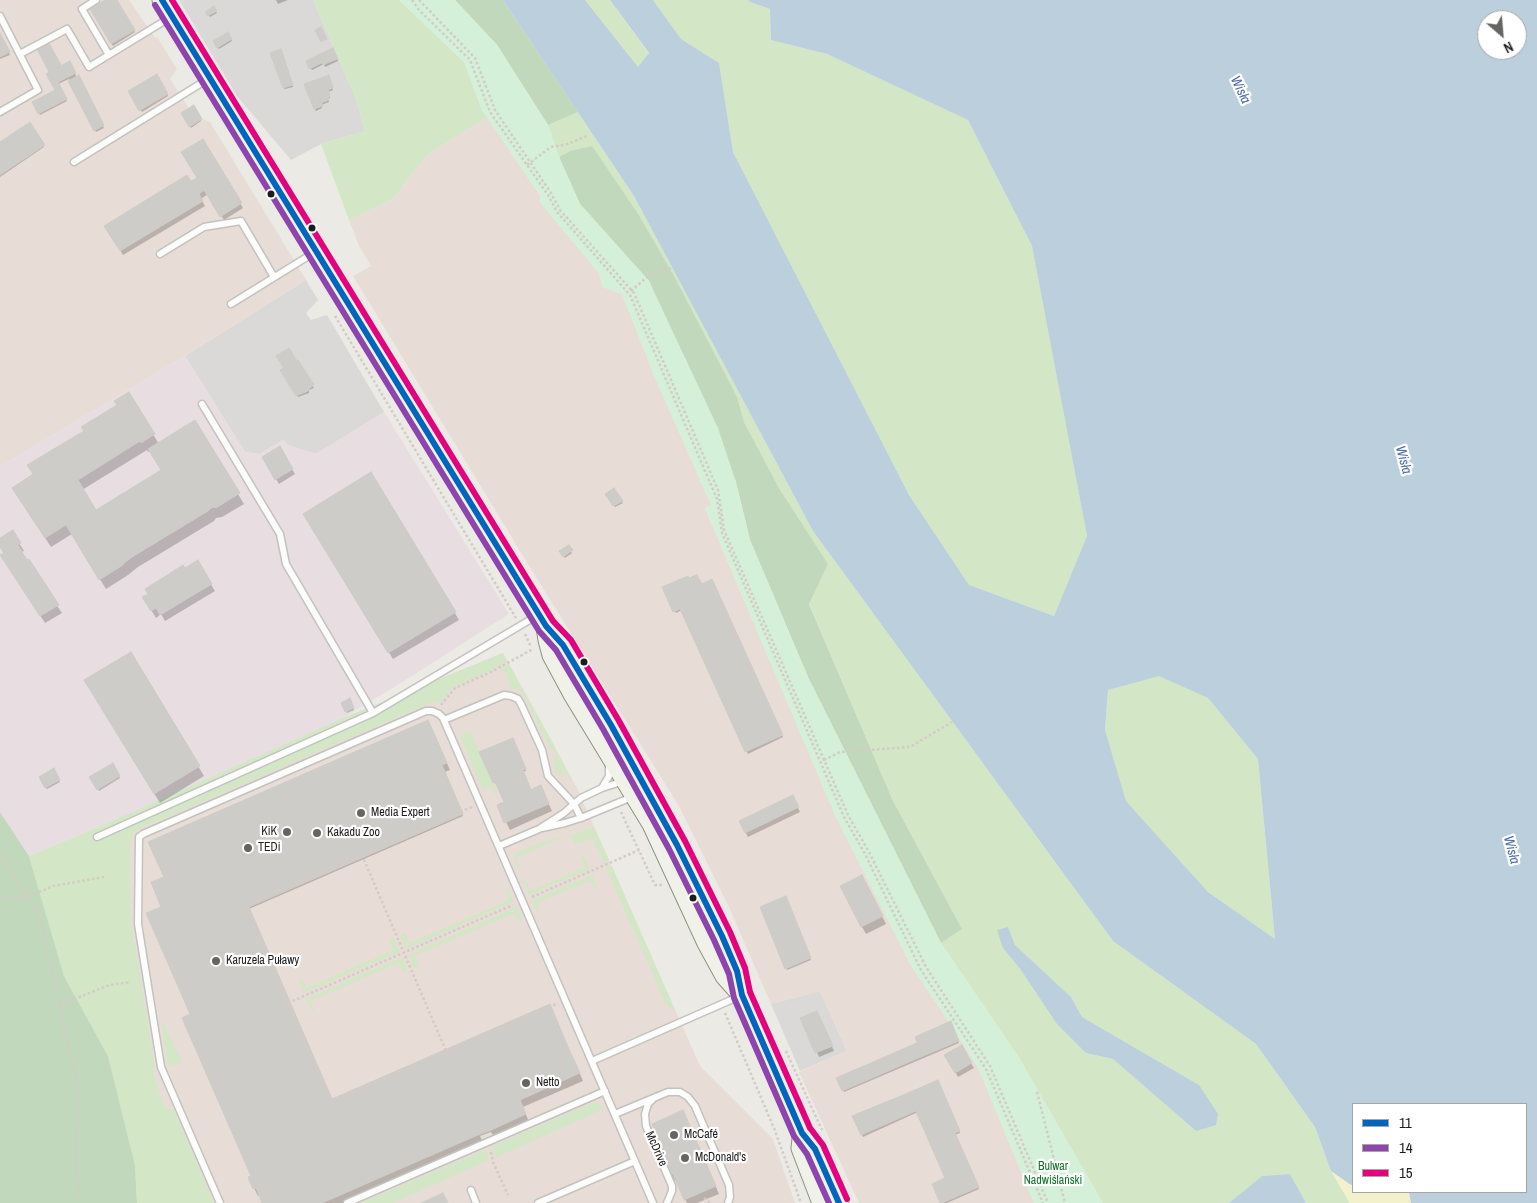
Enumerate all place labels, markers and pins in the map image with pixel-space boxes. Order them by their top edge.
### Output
unlabelled marker [266,189,276,199]
unlabelled marker [307,223,317,233]
unlabelled marker [579,657,589,667]
place label: Media Expert [371,806,430,820]
marker: Media Expert [355,807,367,819]
place label: KiK [261,825,277,839]
marker: KiK [281,826,293,838]
place label: Kakadu Zoo [327,826,380,840]
marker: Kakadu Zoo [311,827,323,839]
place label: TEDi [258,841,280,855]
marker: TEDi [242,842,254,854]
unlabelled marker [688,893,698,903]
place label: Karuzela Puławy [226,954,299,968]
marker: Karuzela Puławy [210,955,222,967]
place label: Netto [536,1076,560,1090]
marker: Netto [520,1077,532,1089]
place label: McCafé [684,1128,718,1142]
marker: McCafé [668,1129,680,1141]
place label: McDonald's [695,1151,746,1165]
marker: McDonald's [679,1152,691,1164]

